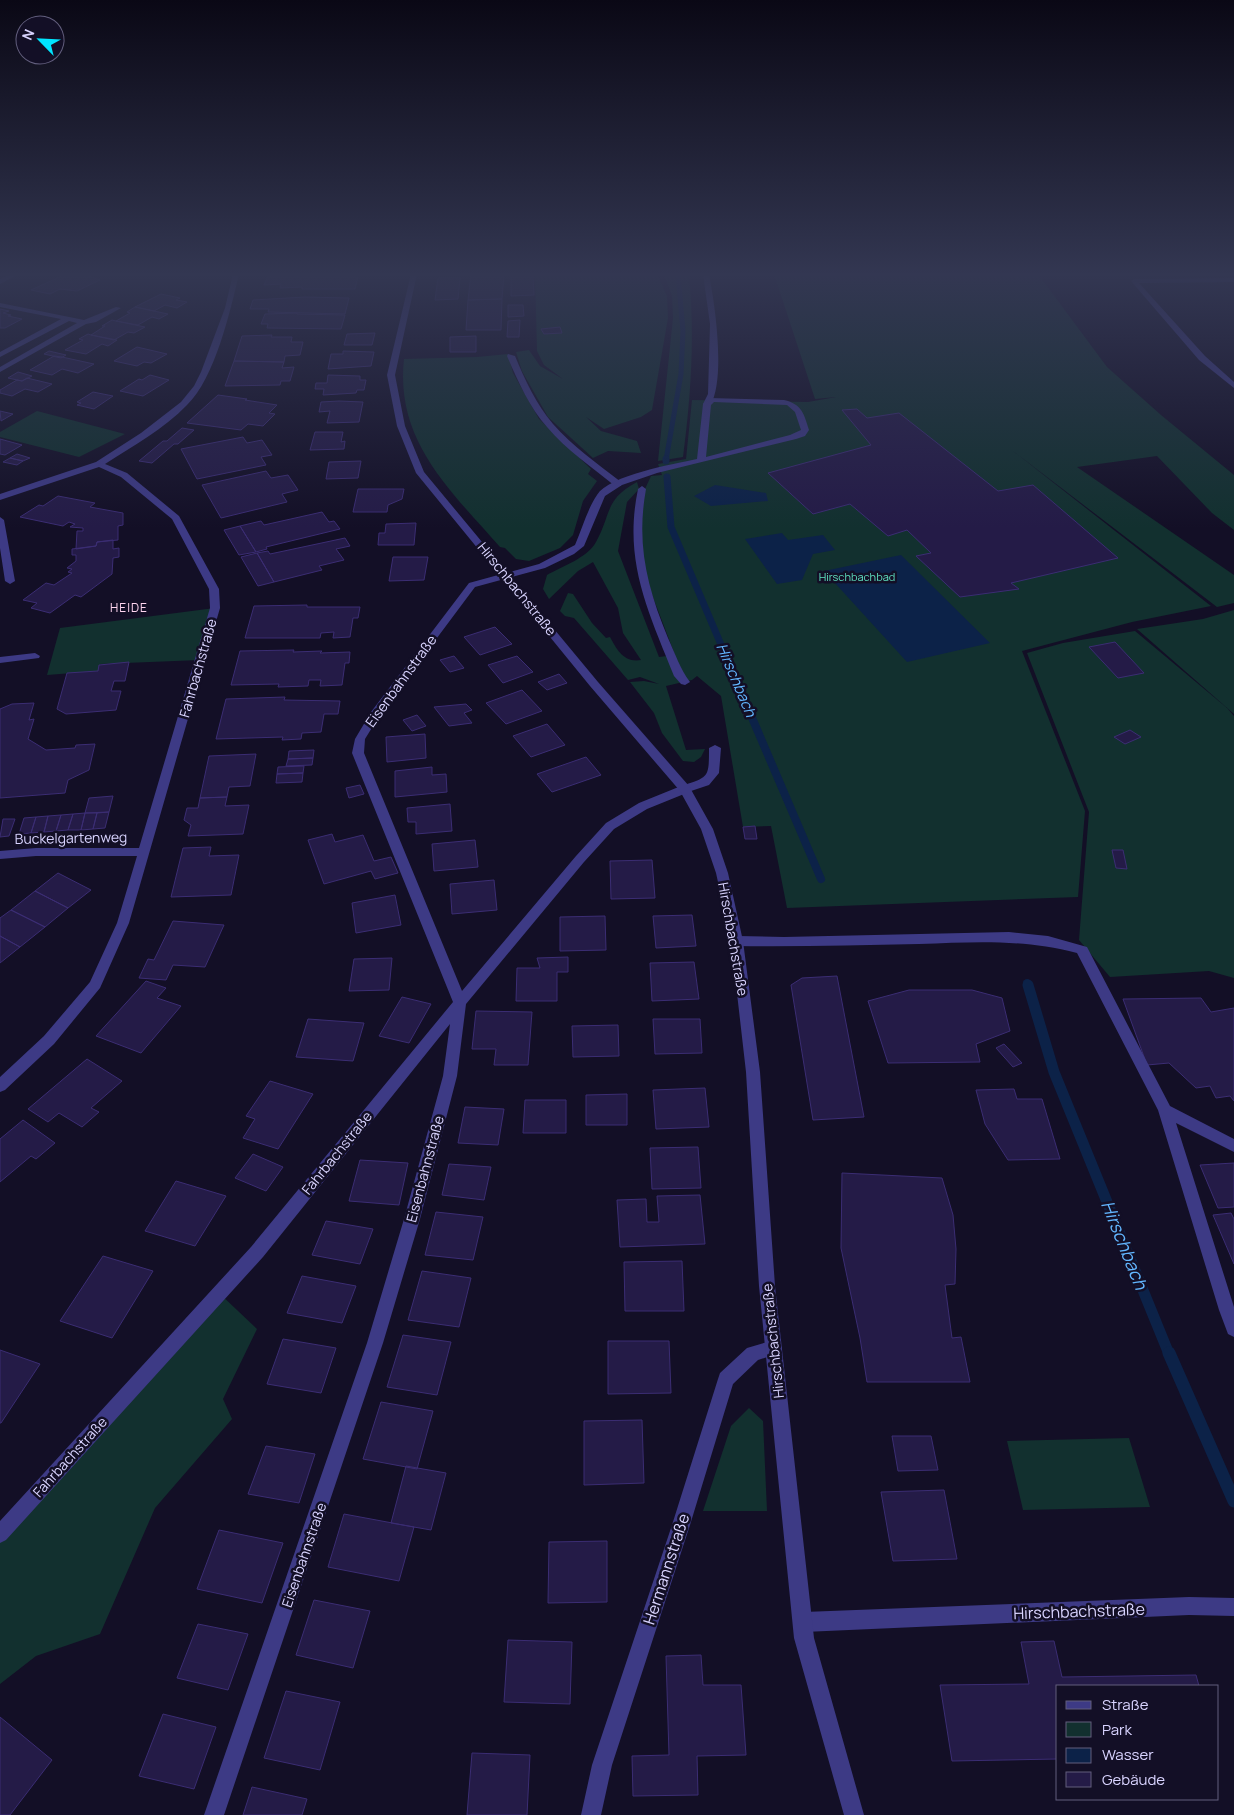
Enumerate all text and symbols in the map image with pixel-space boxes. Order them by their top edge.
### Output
north arrow [15,15,65,65]
text: N [17,26,38,43]
street label: Hirschbachstraße [474,538,561,639]
park label: Hirschbachbad [819,569,895,584]
district label: HEIDE [110,599,148,616]
street label: Fahrbachstraße [174,616,221,720]
street label: Eisenbahnstraße [361,631,441,731]
water label: Hirschbach [711,640,762,721]
street label: Buckelgartenweg [15,827,127,848]
street label: Hirschbachstraße [714,881,753,997]
street label: Fahrbachstraße [297,1107,376,1198]
street label: Eisenbahnstraße [401,1113,448,1224]
water label: Hirschbach [1096,1197,1154,1294]
street label: Hirschbachstraße [757,1283,788,1399]
street label: Fahrbachstraße [28,1412,111,1501]
street label: Eisenbahnstraße [277,1500,330,1610]
street label: Hermannstraße [638,1511,694,1627]
street label: Hirschbachstraße [1013,1598,1145,1624]
legend [1056,1685,1219,1800]
text: Straße [1102,1694,1149,1715]
text: Park [1102,1719,1132,1740]
text: Wasser [1102,1744,1154,1765]
text: Gebäude [1102,1769,1165,1790]

